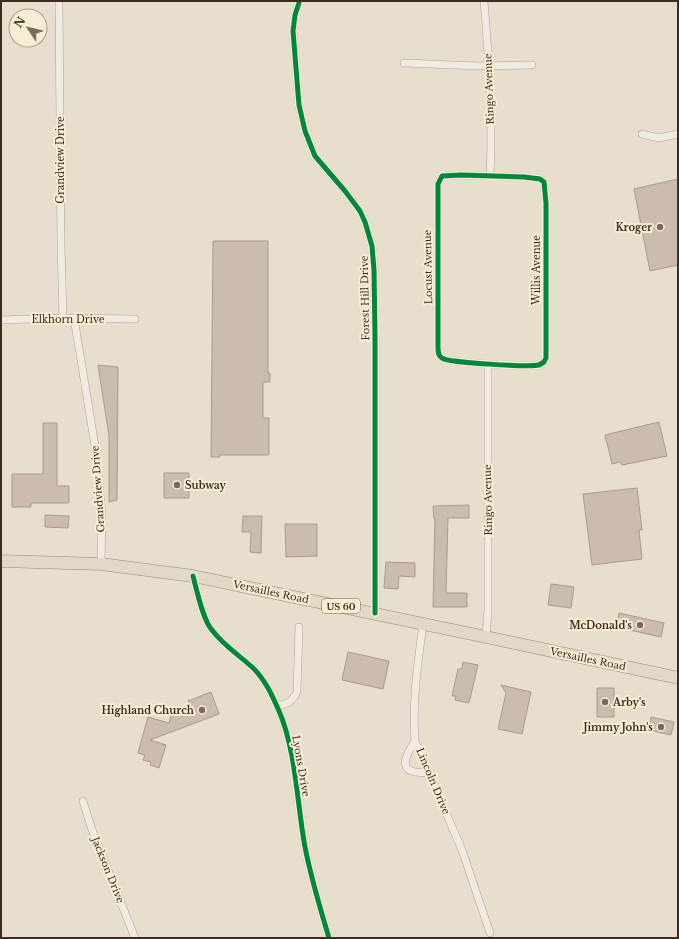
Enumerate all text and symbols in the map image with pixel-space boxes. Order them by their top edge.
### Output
north arrow [8,8,48,48]
text: N [11,13,29,31]
street label: Ringo Avenue [481,53,497,125]
street label: Grandview Drive [54,116,67,204]
place label: Kroger [615,221,652,234]
marker: Kroger [655,222,665,232]
street label: Locust Avenue [421,229,435,304]
street label: Willis Avenue [530,235,543,306]
street label: Forest Hill Drive [358,255,372,341]
street label: Elkhorn Drive [31,313,105,326]
street label: Grandview Drive [88,445,108,533]
street label: Ringo Avenue [481,464,495,536]
place label: Subway [185,479,226,492]
marker: Subway [172,480,182,490]
street label: Versailles Road [231,577,310,606]
road number: US 60 [322,599,360,613]
place label: McDonald's [569,619,632,632]
marker: McDonald's [635,620,645,630]
street label: Versailles Road [548,644,627,673]
place label: Arby's [612,696,646,709]
marker: Arby's [600,697,610,707]
place label: Highland Church [101,704,195,717]
marker: Highland Church [197,705,207,715]
place label: Jimmy John's [581,721,653,734]
marker: Jimmy John's [656,722,666,732]
street label: Lyons Drive [289,734,313,798]
street label: Lincoln Drive [413,746,453,816]
street label: Jackson Drive [88,833,127,905]

